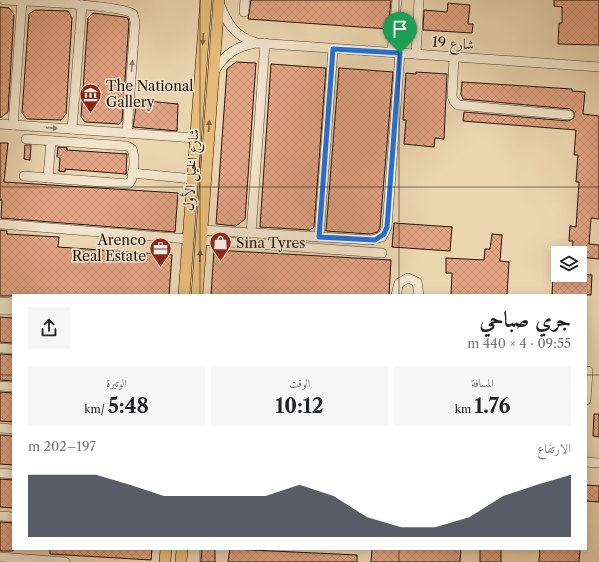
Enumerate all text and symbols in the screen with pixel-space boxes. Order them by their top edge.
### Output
pin [383,12,417,53]
icon: arrive [389,18,411,40]
one-way arrow [199,33,206,45]
street label: شارع 19 [431,33,475,56]
one-way arrow [128,60,135,72]
place label: The National Gallery [106,77,194,111]
museum icon: The National Gallery [77,81,103,114]
one-way arrow [206,120,213,132]
one-way arrow [46,124,58,131]
street label: شارع الخيل الأول [178,128,206,212]
shop icon: Sina Tyres [208,230,234,263]
place label: Arenco Real Estate [72,231,146,265]
place label: Sina Tyres [236,234,305,252]
office icon: Arenco Real Estate [148,235,174,268]
map controls [551,246,587,282]
button: layers [551,246,587,282]
one-way arrow [196,250,203,262]
text: جري صباحي [480,306,571,333]
button: share [28,307,70,349]
text: 09:55 · 4 × 440 m [467,335,571,351]
text: الوتيرة [106,376,127,390]
text: الوقت [289,376,310,390]
text: المسافة [471,376,494,390]
text: 5:48 [108,394,149,418]
text: 10:12 [275,394,324,418]
text: 1.76 [474,394,510,418]
text: /km [84,402,108,416]
text: km [455,402,474,416]
text: 197–202 m [28,438,96,454]
text: الارتفاع [537,440,571,456]

